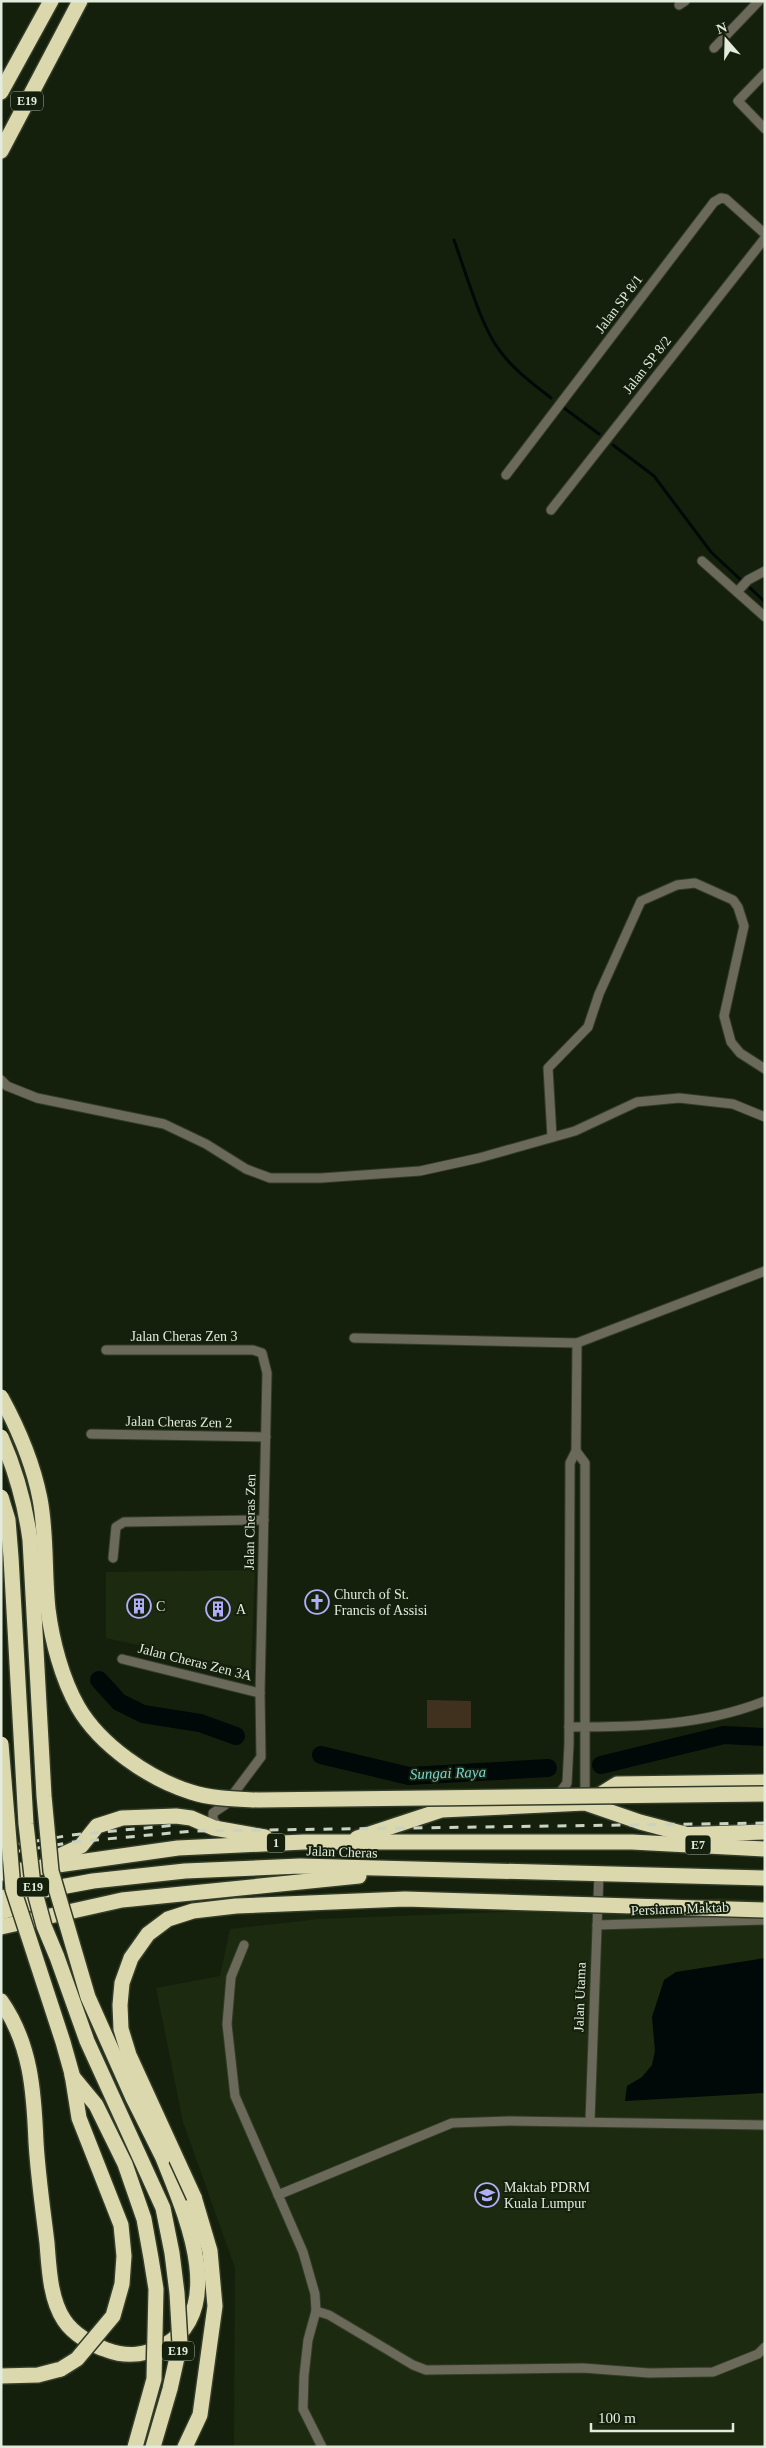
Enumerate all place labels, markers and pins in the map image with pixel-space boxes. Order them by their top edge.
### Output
place label: Church of St. Francis of Assisi [334,1587,427,1618]
church icon: Church of St. Francis of Assisi [304,1589,330,1615]
building icon: C [126,1593,152,1619]
building icon: A [205,1596,231,1622]
place label: C [156,1599,165,1614]
place label: A [236,1602,247,1617]
place label: Maktab PDRM Kuala Lumpur [504,2180,591,2211]
school or university icon: Maktab PDRM Kuala Lumpur [474,2182,500,2208]

